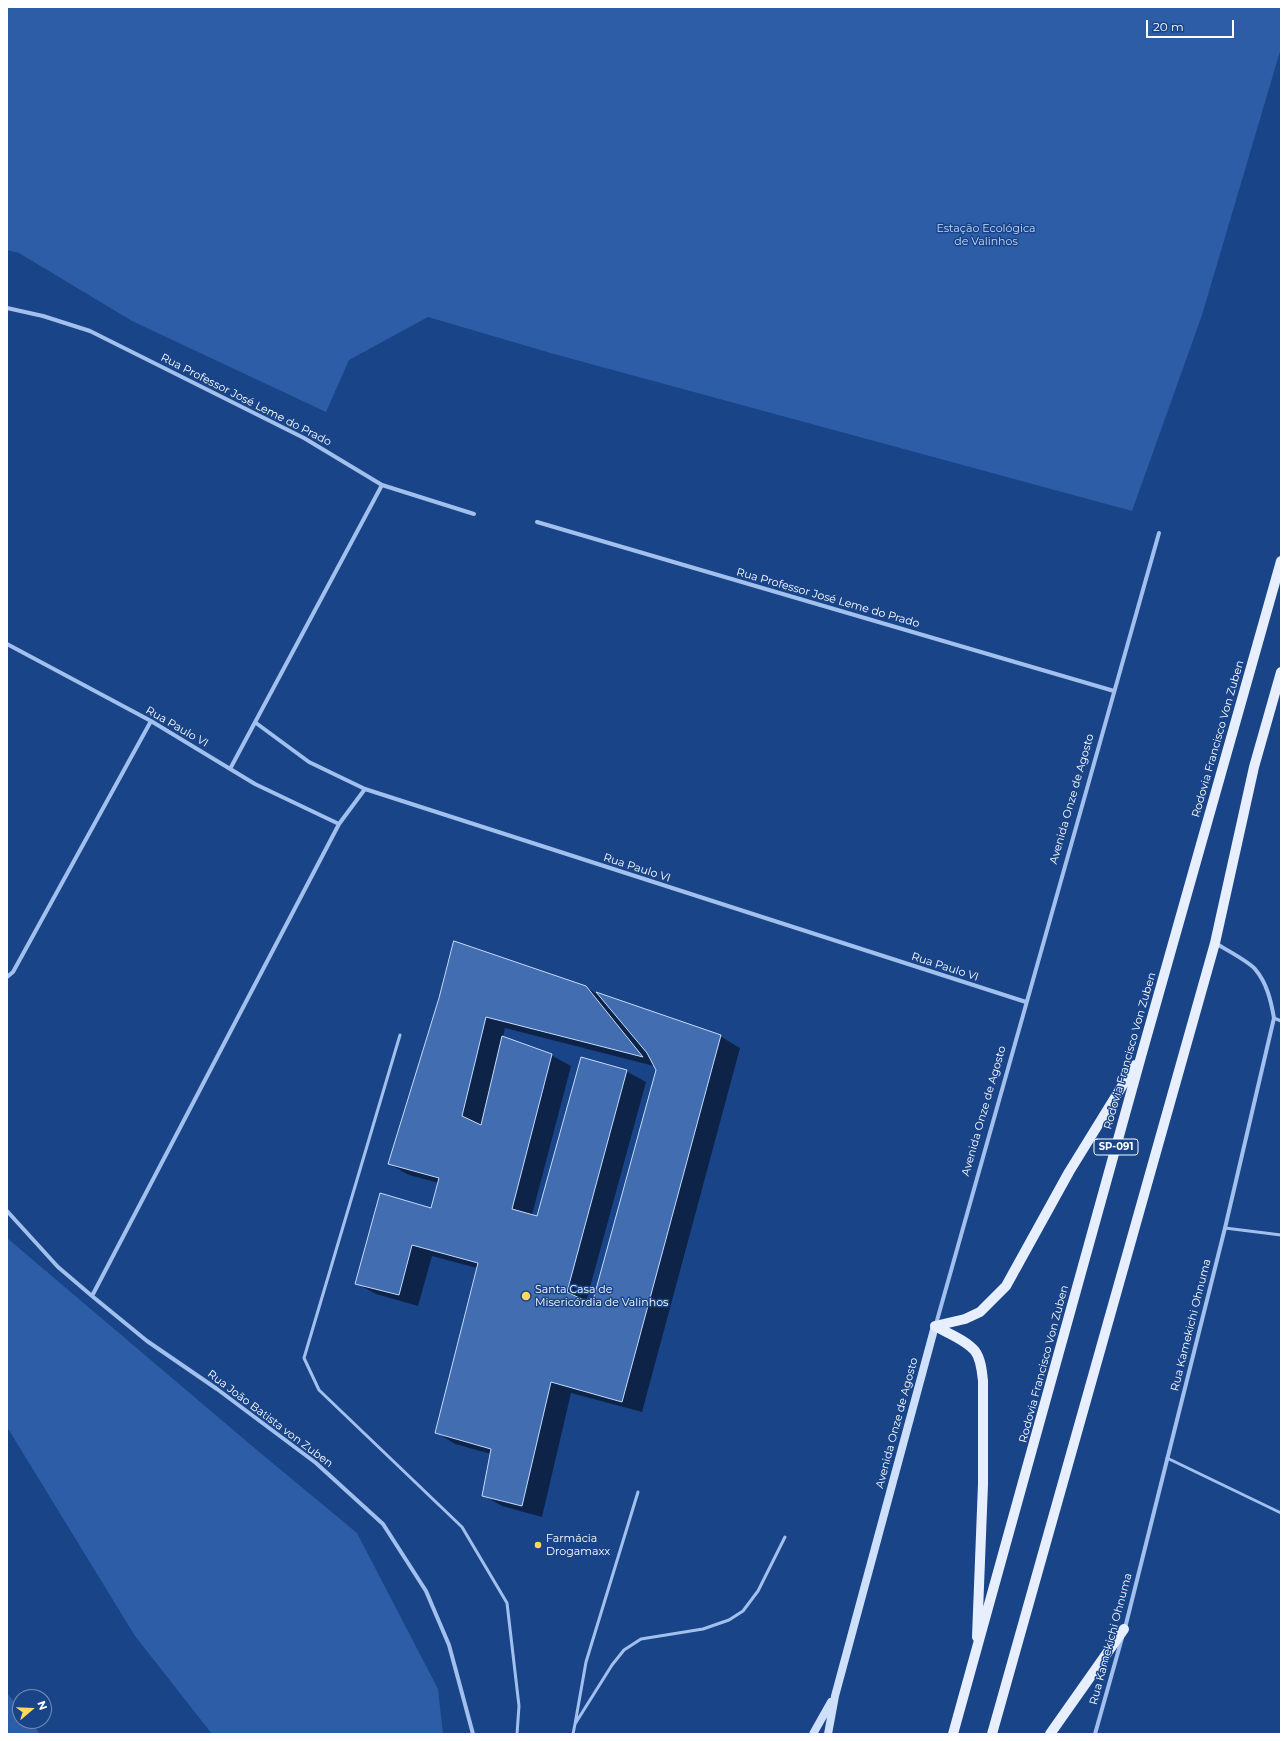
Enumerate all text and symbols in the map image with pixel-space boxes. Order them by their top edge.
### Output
scale bar [1148,12,1236,38]
text: 20 m [1153,19,1184,34]
park label: Estação Ecológica de Valinhos [936,222,1036,248]
street label: Rua Professor José Leme do Prado [158,351,334,449]
street label: Rua Professor José Leme do Prado [735,565,921,631]
street label: Rodovia Francisco Von Zuben [1189,659,1247,819]
street label: Rua Paulo VI [143,704,211,750]
street label: Avenida Onze de Agosto [1047,732,1097,866]
street label: Rua Paulo VI [602,851,672,885]
street label: Rua Paulo VI [910,950,980,984]
street label: Rodovia Francisco Von Zuben [1101,971,1159,1131]
street label: Avenida Onze de Agosto [959,1044,1009,1178]
road number: SP-091 [1094,1139,1138,1155]
street label: Rua Kamekichi Ohnuma [1168,1258,1214,1392]
place label: Santa Casa de Misericórdia de Valinhos [535,1283,668,1309]
street label: Rodovia Francisco Von Zuben [1017,1284,1071,1444]
marker: Santa Casa de Misericórdia de Valinhos [520,1290,532,1302]
street label: Avenida Onze de Agosto [873,1356,921,1490]
street label: Rua João Batista von Zuben [205,1368,335,1470]
place label: Farmácia Drogamaxx [546,1532,610,1558]
marker: Farmácia Drogamaxx [533,1540,543,1550]
street label: Rua Kamekichi Ohnuma [1087,1572,1135,1706]
north arrow [12,1689,52,1729]
text: N [34,1699,50,1712]

